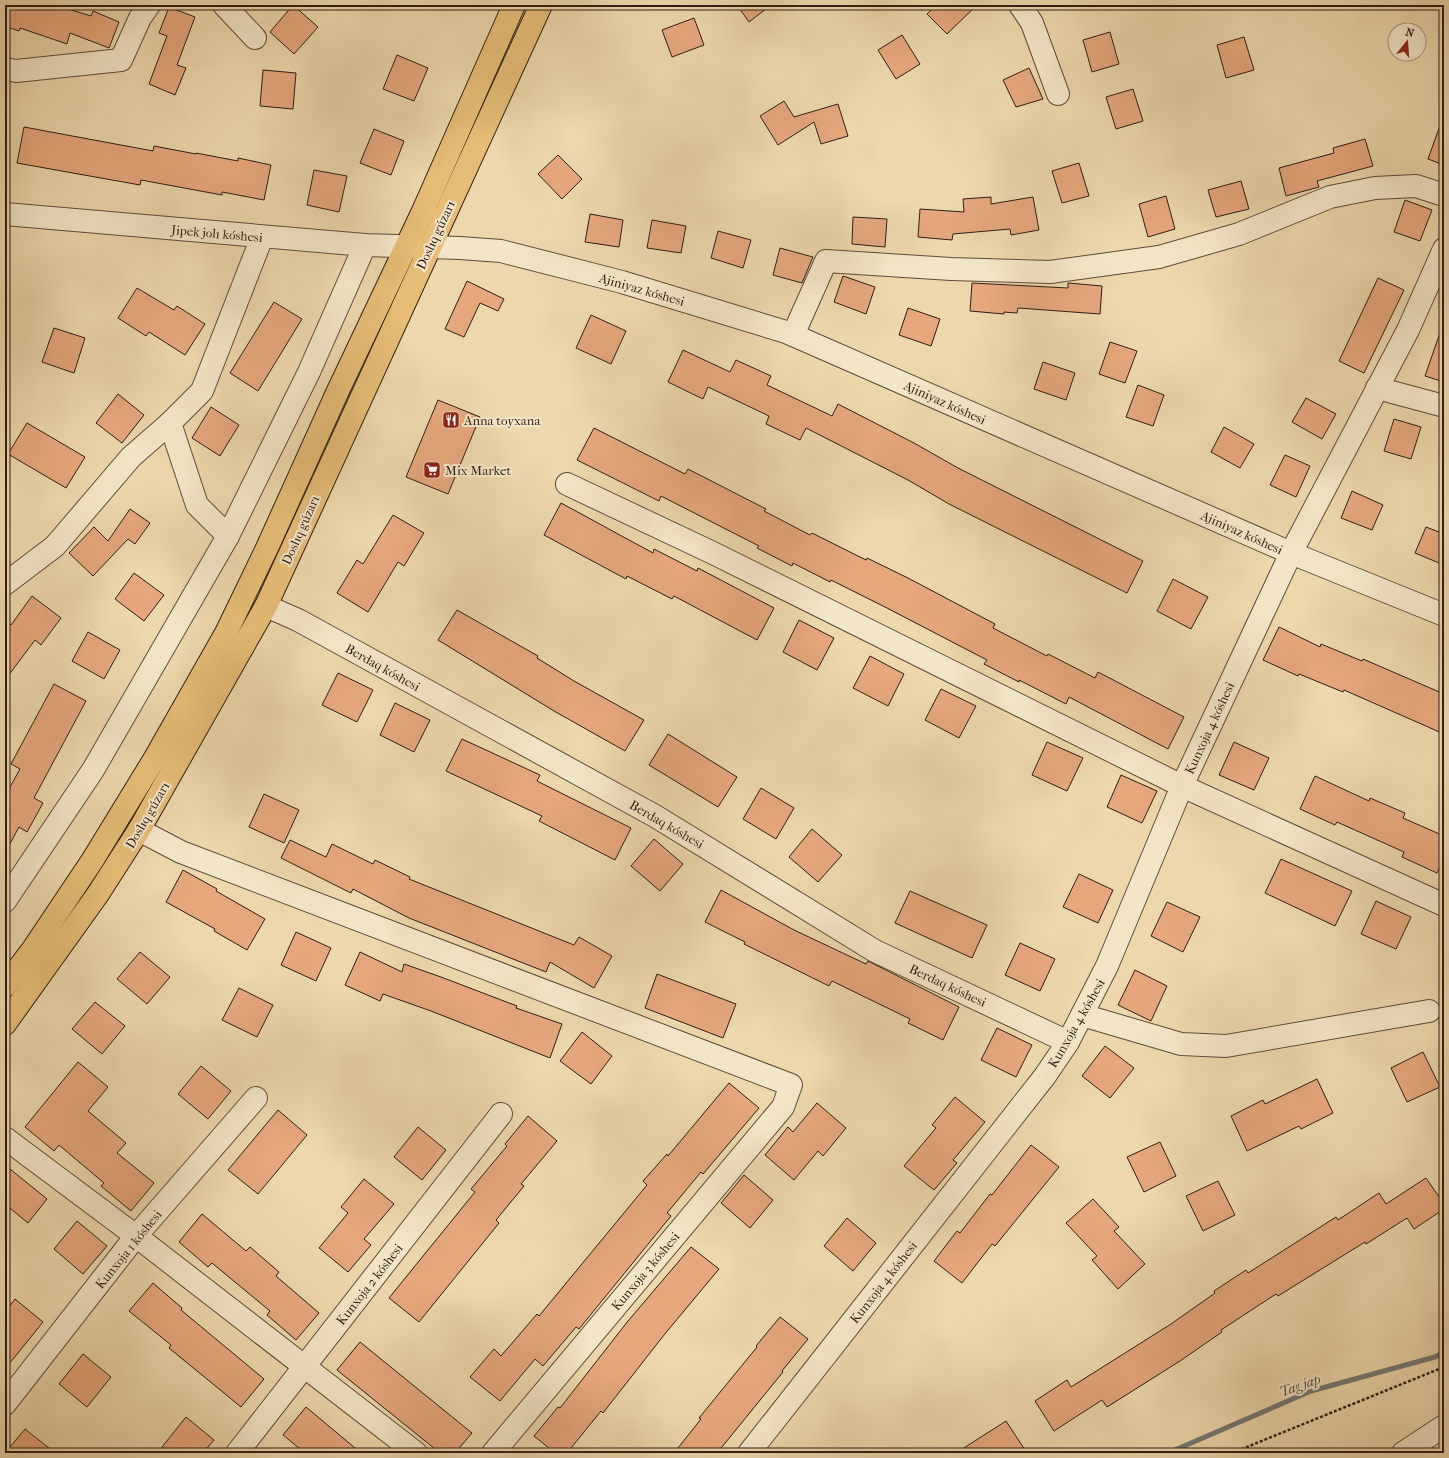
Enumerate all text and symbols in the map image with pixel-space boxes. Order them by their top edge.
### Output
north arrow [1387,22,1427,62]
text: N [1404,25,1416,41]
street label: Doslıq gúzarı [413,198,458,272]
street label: Jipek jolı kóshesi [170,222,263,245]
street label: Ajiniyaz kóshesi [596,270,686,309]
street label: Ajiniyaz kóshesi [901,377,988,427]
restaurant icon: Anna toyxana [441,410,461,430]
place label: Anna toyxana [463,413,541,428]
supermarket icon: Mix Market [422,460,442,480]
place label: Mix Market [445,463,512,478]
street label: Doslıq gúzarı [279,493,322,567]
street label: Ajiniyaz kóshesi [1198,507,1285,557]
street label: Berdaq kóshesi [343,641,423,694]
street label: Kunxoja 4 kóshesi [1182,680,1237,777]
street label: Doslıq gúzarı [122,779,172,851]
street label: Berdaq kóshesi [627,797,707,852]
street label: Berdaq kóshesi [907,961,989,1010]
street label: Kunxoja 4 kóshesi [1045,976,1108,1070]
street label: Kunxoja 1 kóshesi [92,1207,165,1292]
street label: Kunxoja 3 kóshesi [608,1229,683,1313]
street label: Kunxoja 4 kóshesi [847,1238,920,1326]
street label: Kunxoja 2 kóshesi [333,1241,406,1328]
water label: Tag jap [1277,1370,1323,1401]

